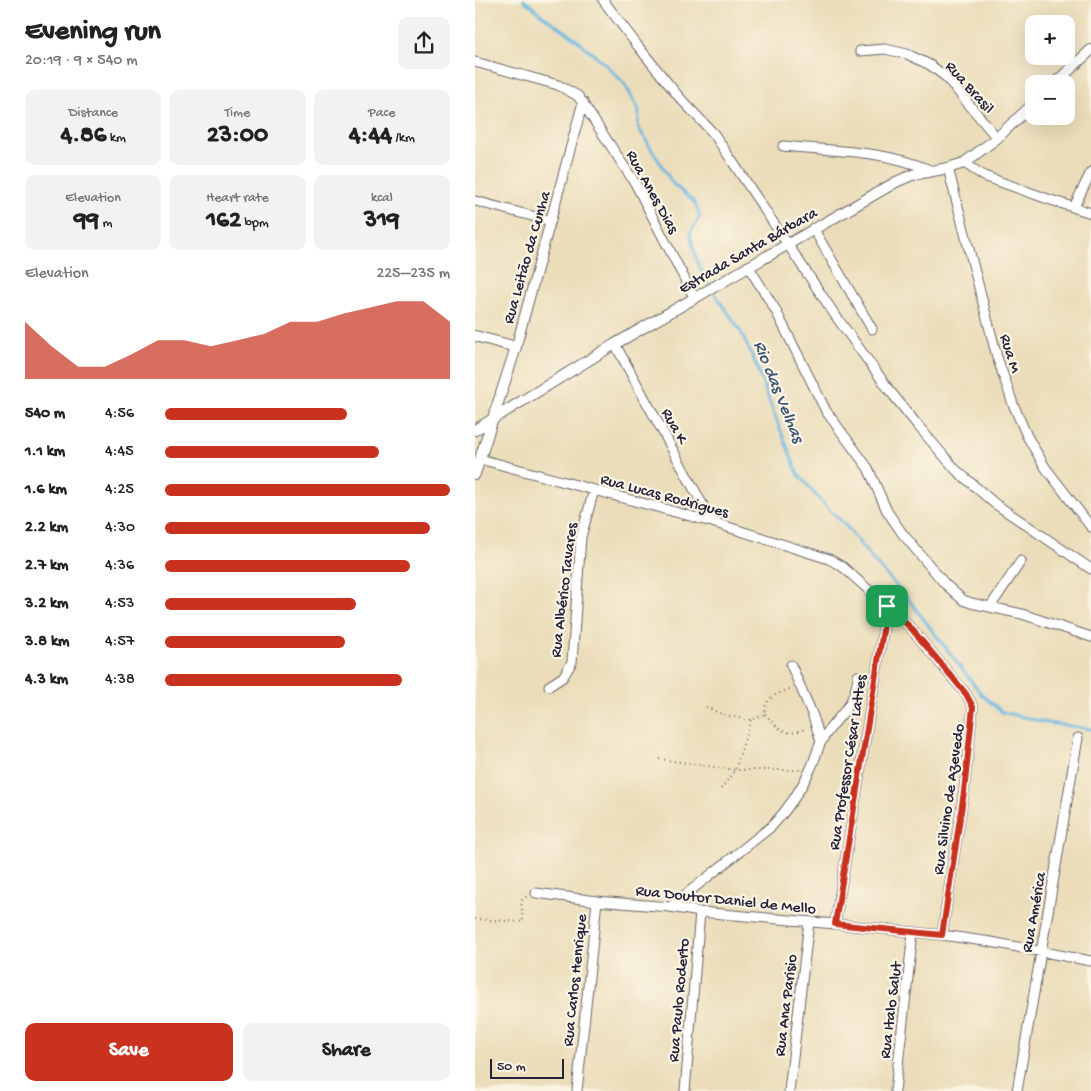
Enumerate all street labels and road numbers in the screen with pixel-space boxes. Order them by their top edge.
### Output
street label: Rua Brasil [940,58,997,119]
street label: Rua Anes Dias [620,148,682,239]
street label: Rua Leitão da Cunha [500,188,557,326]
street label: Estrada Santa Bárbara [676,204,822,299]
street label: Rua M [994,332,1024,377]
street label: Rua K [656,406,691,450]
street label: Rua Lucas Rodrigues [598,471,731,524]
street label: Rua Albérico Tavares [548,521,583,659]
street label: Rua Professor César Lattes [826,672,873,852]
street label: Rua Silvino de Azevedo [930,723,970,876]
street label: Rua América [1019,870,1052,954]
street label: Rua Doutor Daniel de Mello [635,883,817,920]
street label: Rua Carlos Henrique [560,913,593,1047]
street label: Rua Paulo Roderto [666,938,695,1063]
street label: Rua Ana Parisio [772,953,803,1058]
street label: Rua Italo Salut [877,960,908,1060]

